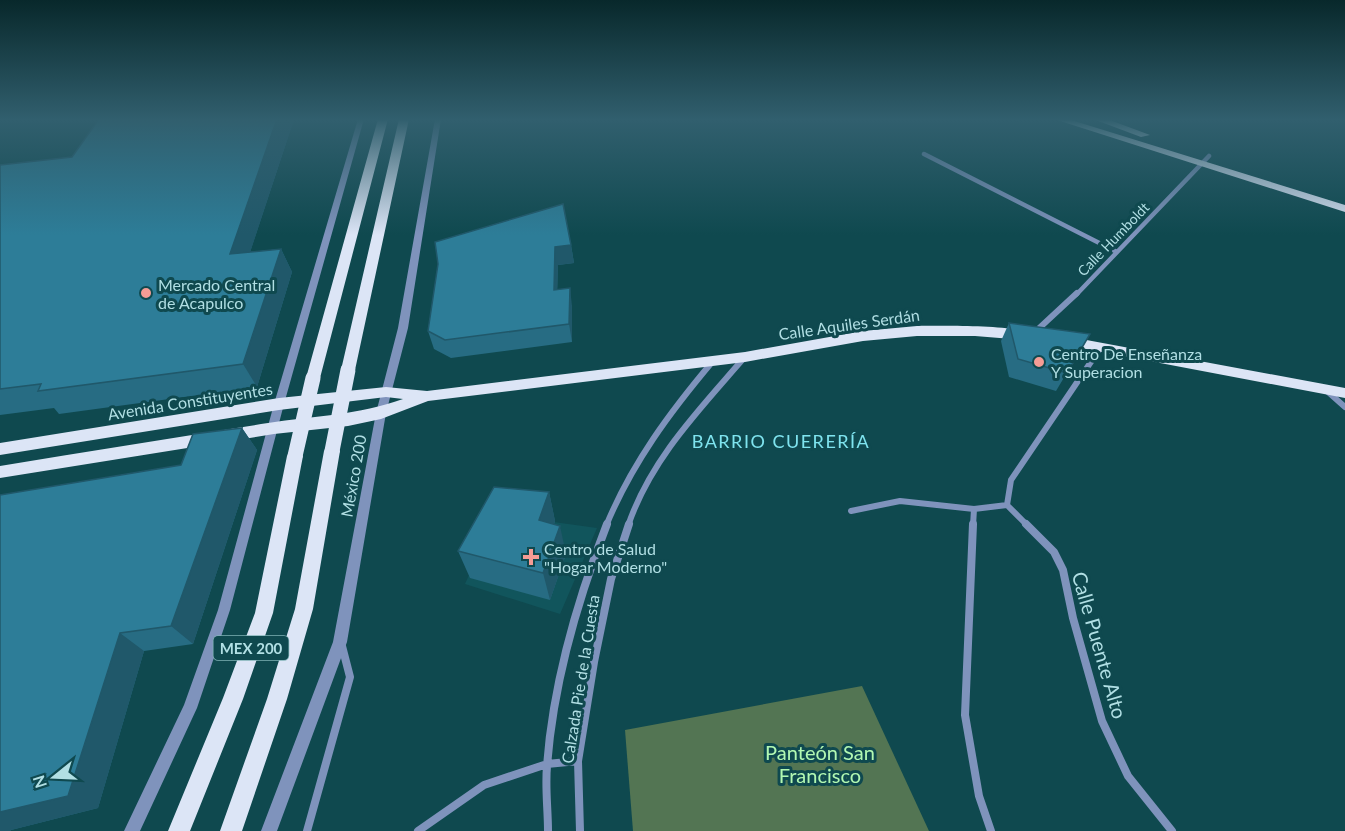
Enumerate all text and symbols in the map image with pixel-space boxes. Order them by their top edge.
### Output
street label: Calle Humboldt [1074,199,1152,279]
place label: Mercado Central de Acapulco [158,275,275,312]
marker: Mercado Central de Acapulco [139,286,153,300]
street label: Calle Aquiles Serdán [777,305,921,343]
place label: Centro De Enseñanza Y Superacion [1051,344,1202,381]
marker: Centro De Enseñanza Y Superacion [1032,355,1046,369]
street label: Avenida Constituyentes [106,379,274,423]
district label: BARRIO CUERERÍA [692,430,870,452]
street label: México 200 [336,433,370,519]
place label: Centro de Salud "Hogar Moderno" [544,539,667,576]
marker: Centro de Salud "Hogar Moderno" [522,548,540,566]
street label: Calle Puente Alto [1068,569,1132,721]
street label: Calzada Pie de la Cuesta [557,593,603,765]
road number: MEX 200 [214,636,288,660]
park label: Panteón San Francisco [765,740,875,787]
north arrow [24,747,84,807]
text: N [28,773,50,791]

